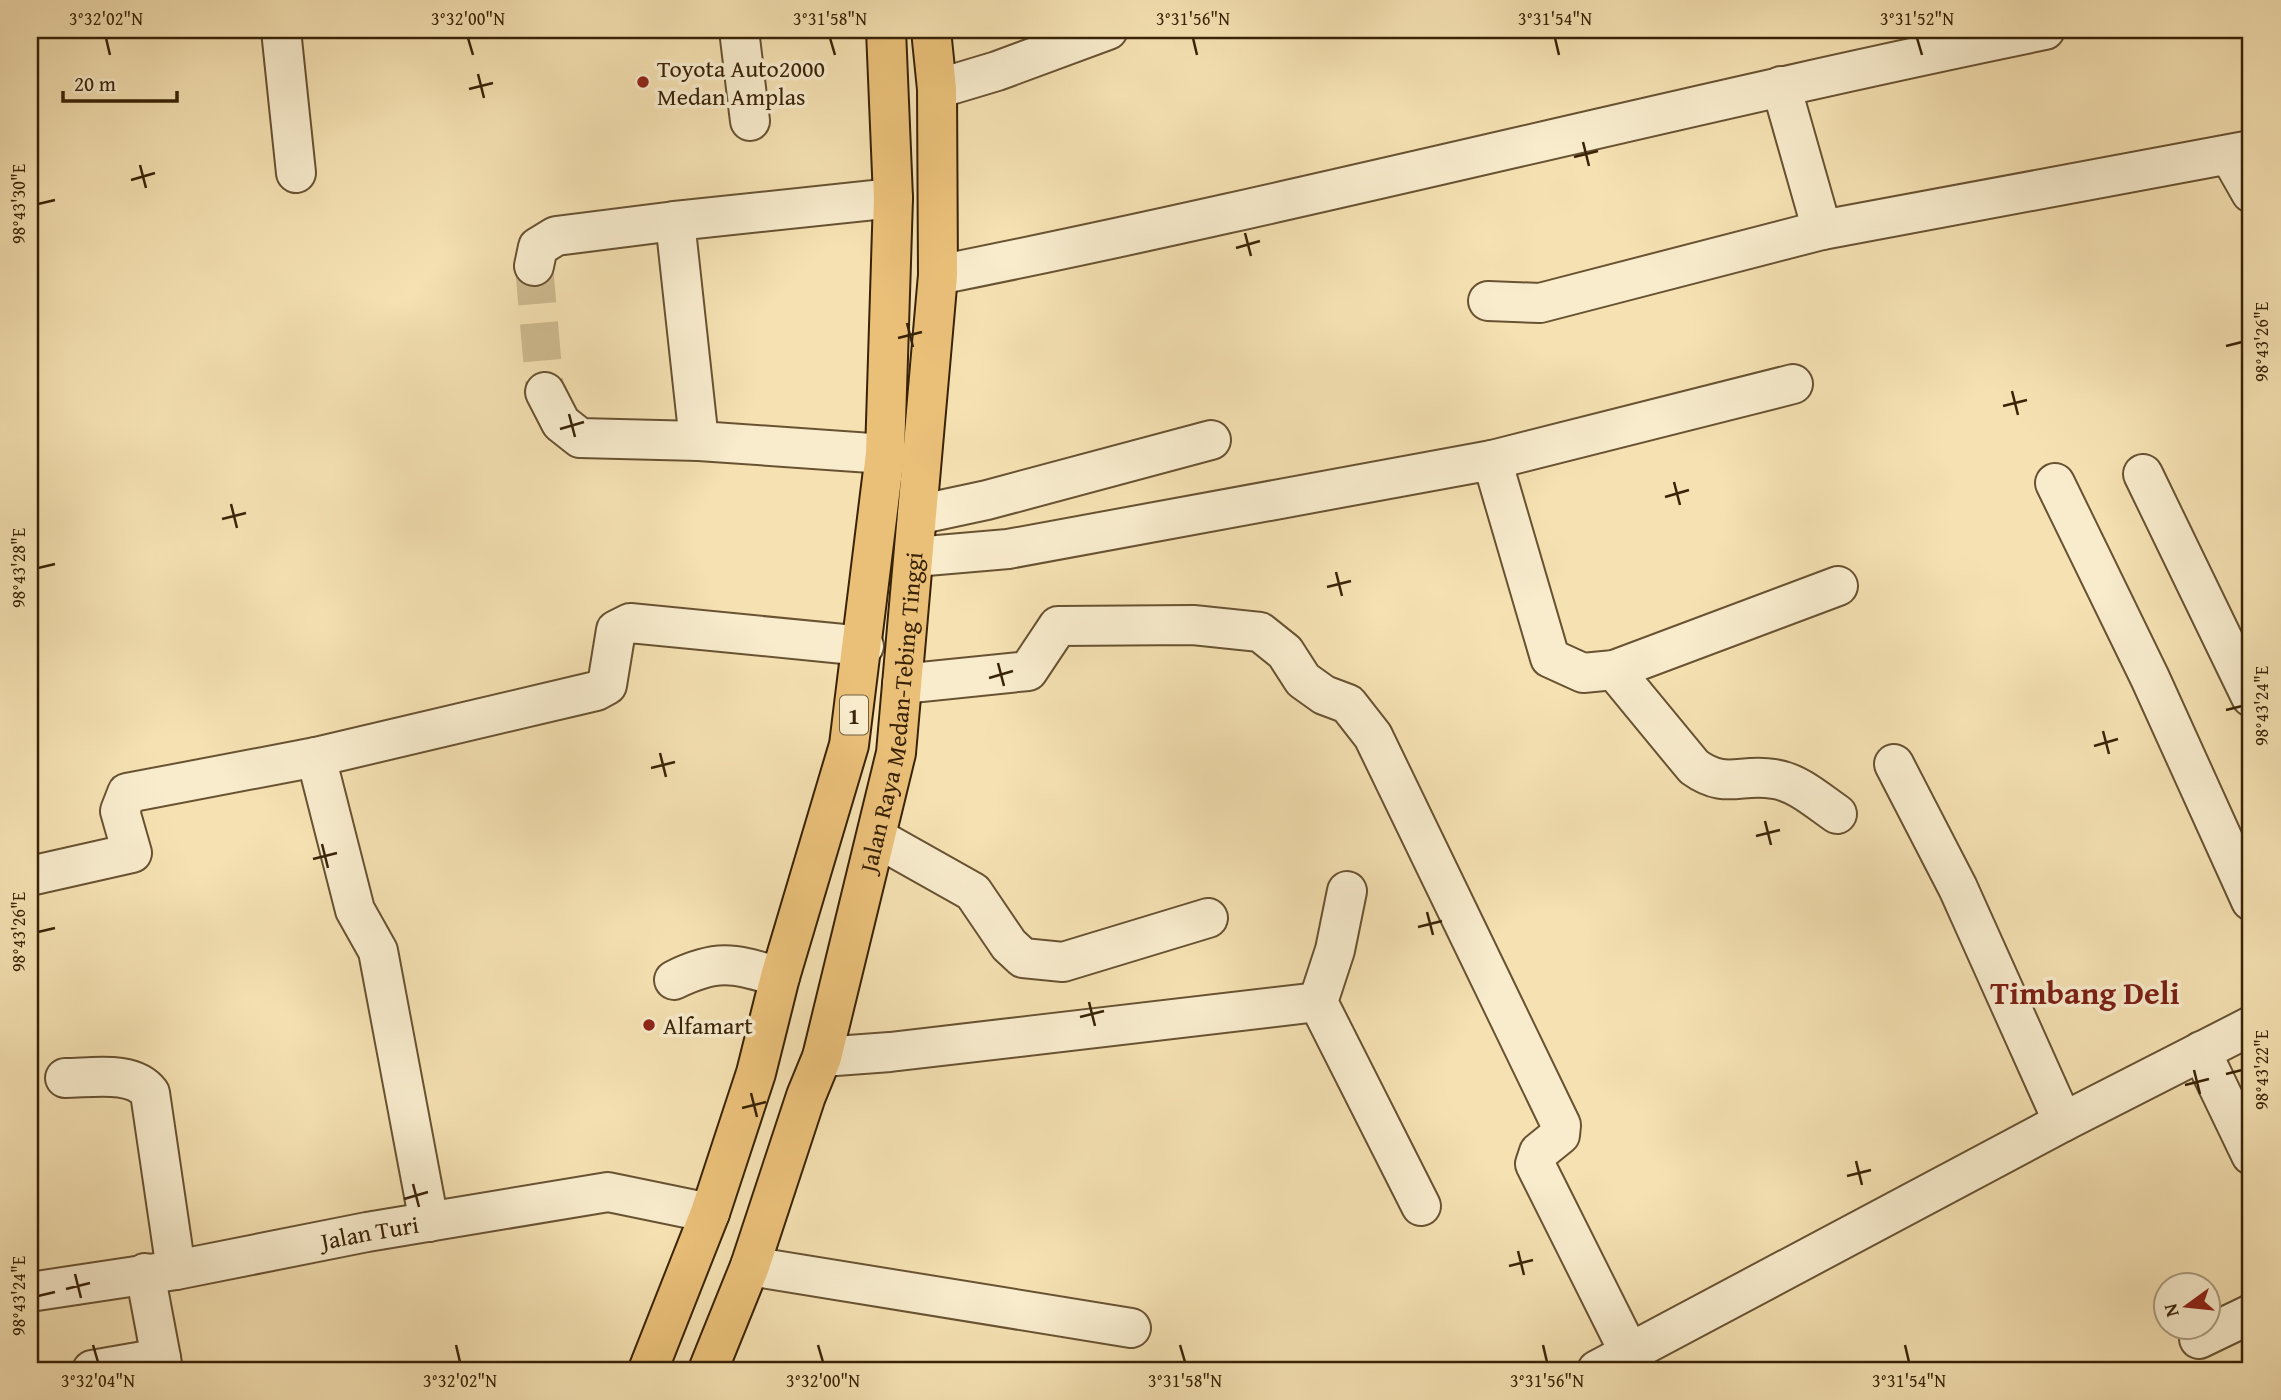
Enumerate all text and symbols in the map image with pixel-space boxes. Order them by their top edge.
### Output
text: 3°32'02"N [69,5,143,32]
text: 3°32'00"N [431,5,505,32]
text: 3°31'58"N [793,5,867,32]
text: 3°31'56"N [1156,5,1230,32]
text: 3°31'54"N [1518,5,1592,32]
text: 3°31'52"N [1880,5,1954,32]
place label: Toyota Auto2000 Medan Amplas [657,51,825,114]
scale bar [63,60,177,104]
text: 20 m [74,68,116,99]
marker: Toyota Auto2000 Medan Amplas [635,74,651,90]
text: 98°43'30"E [5,164,32,244]
text: 98°43'26"E [2248,302,2275,382]
text: 98°43'28"E [5,528,32,608]
street label: Jalan Raya Medan-Tebing Tinggi [849,550,931,879]
text: 98°43'24"E [2248,666,2275,746]
road number: 1 [840,695,868,734]
text: 98°43'26"E [5,892,32,972]
district label: Timbang Deli [1990,969,2180,1016]
place label: Alfamart [663,1008,753,1043]
marker: Alfamart [641,1017,657,1033]
text: 98°43'22"E [2248,1030,2275,1110]
street label: Jalan Turi [315,1206,421,1259]
text: 98°43'24"E [5,1256,32,1336]
north arrow [2152,1270,2222,1340]
text: N [2155,1300,2186,1320]
text: 3°32'04"N [61,1367,135,1394]
text: 3°32'02"N [423,1367,497,1394]
text: 3°32'00"N [786,1367,860,1394]
text: 3°31'58"N [1148,1367,1222,1394]
text: 3°31'56"N [1510,1367,1584,1394]
text: 3°31'54"N [1872,1367,1946,1394]

